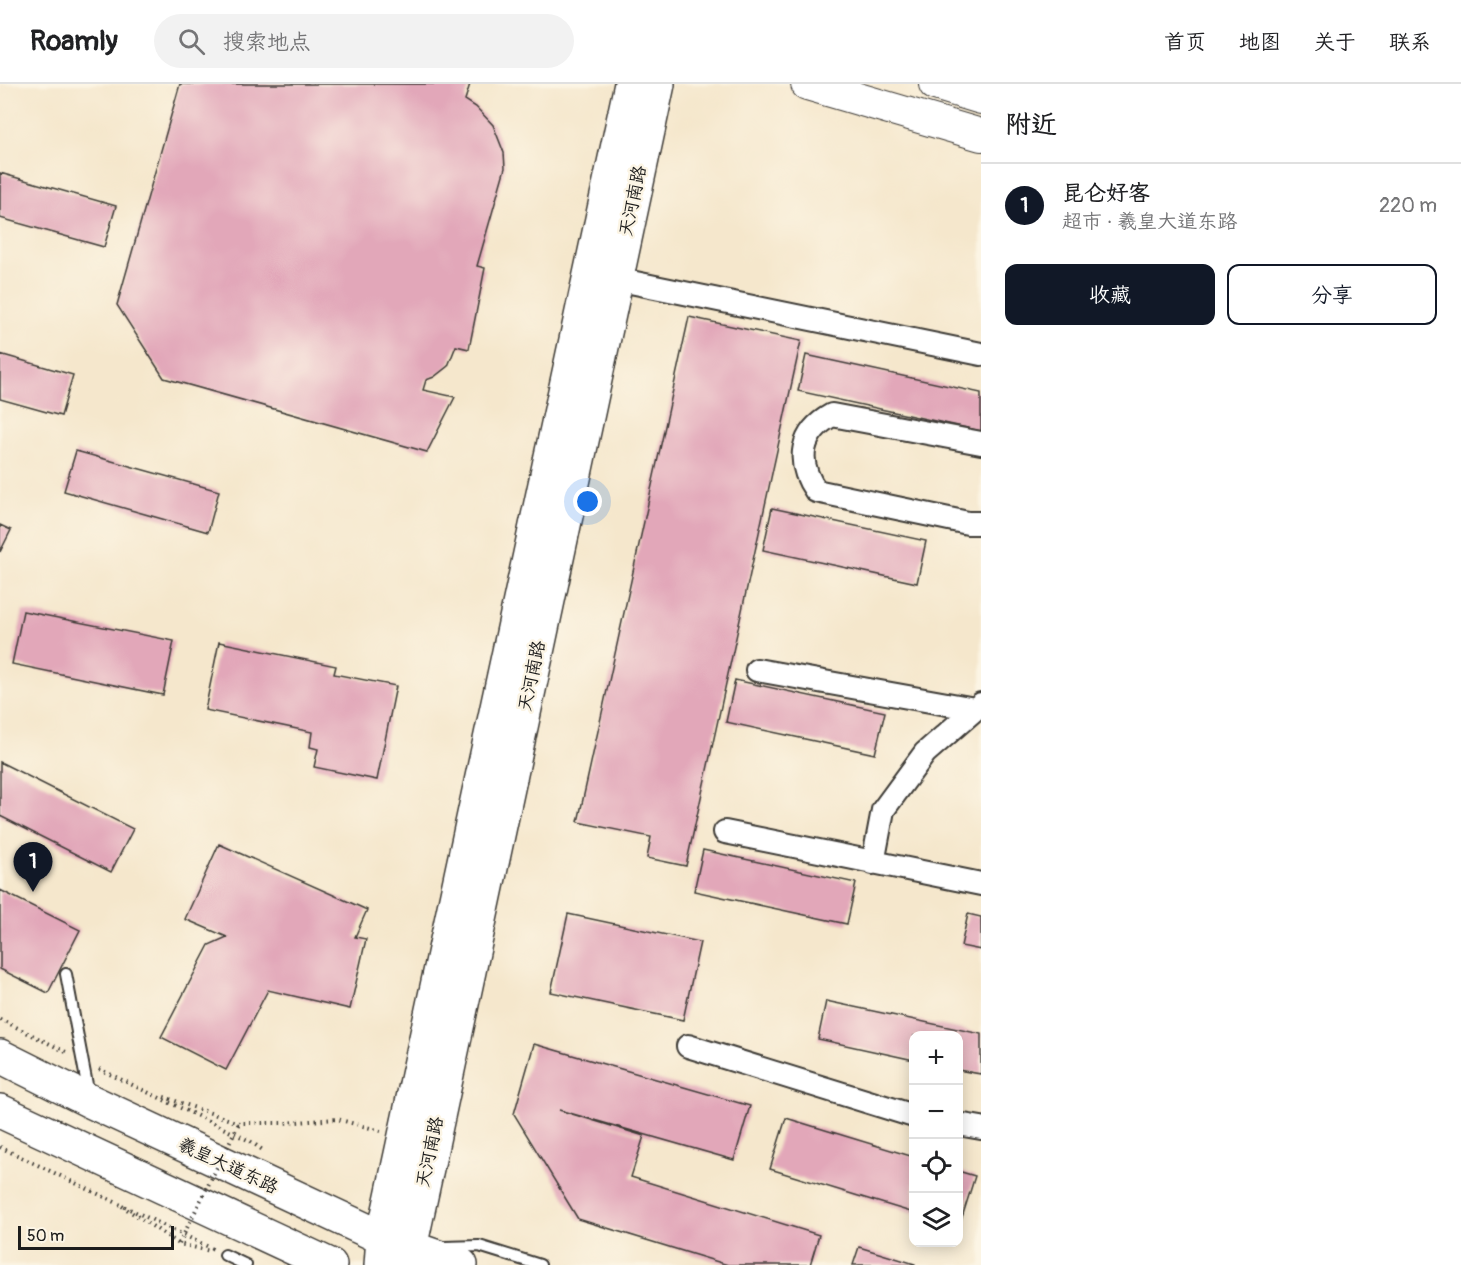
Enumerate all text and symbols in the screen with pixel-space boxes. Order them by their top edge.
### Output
search box [154,14,574,68]
text: Roamly [30,24,118,59]
icon: search [175,25,208,58]
text: 搜索地点 [223,28,311,56]
text: 首页 [1164,29,1206,56]
text: 地图 [1239,29,1281,56]
text: 关于 [1314,29,1356,56]
text: 联系 [1389,29,1431,56]
text: 附近 [1005,109,1057,141]
street label: 天河南路 [614,163,652,239]
text: 昆仑好客 [1062,179,1150,207]
text: 1 [1021,193,1028,218]
text: 220 m [1379,193,1437,218]
text: 超市 · 羲皇大道东路 [1062,209,1237,234]
button: 收藏 [1005,264,1215,325]
button: 分享 [1227,264,1437,325]
your location [573,487,602,516]
street label: 天河南路 [513,638,551,714]
pin: 1 [14,842,52,892]
map controls [909,1031,963,1247]
button: + [909,1031,963,1085]
button: − [909,1085,963,1139]
street label: 天河南路 [411,1114,449,1190]
street label: 羲皇大道东路 [174,1133,282,1199]
button: locate [909,1139,963,1193]
button: layers [909,1193,963,1247]
scale bar [18,1223,174,1250]
text: 50 m [27,1226,64,1246]

